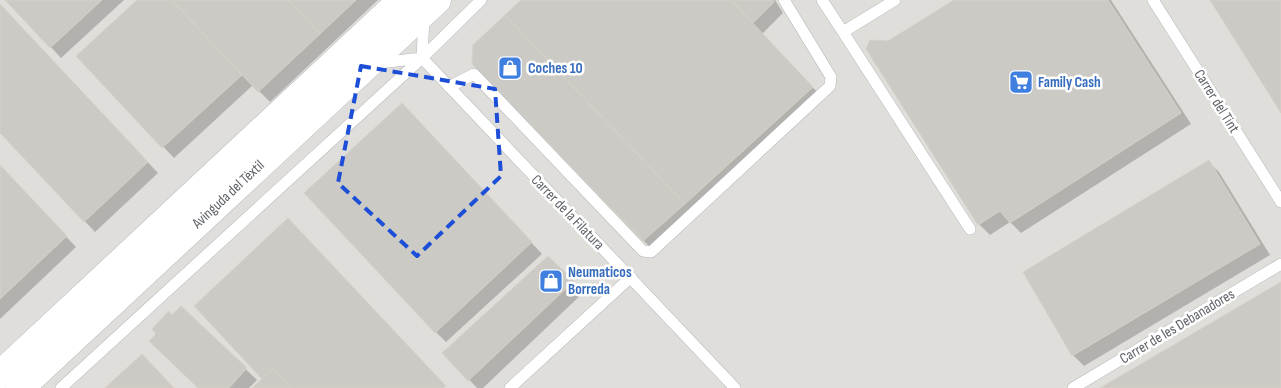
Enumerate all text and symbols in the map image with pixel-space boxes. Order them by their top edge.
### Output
shop icon: Coches 10 [497,55,523,81]
place label: Coches 10 [528,59,583,78]
street label: Carrer del Tint [1190,66,1244,137]
supermarket icon: Family Cash [1008,69,1034,95]
place label: Family Cash [1038,73,1101,92]
street label: Avinguda del Tèxtil [187,156,269,233]
street label: Carrer de la Filatura [527,171,608,254]
place label: Neumaticos Borreda [568,263,632,299]
shop icon: Neumaticos Borreda [538,268,564,294]
street label: Carrer de les Debanadores [1116,285,1238,368]

